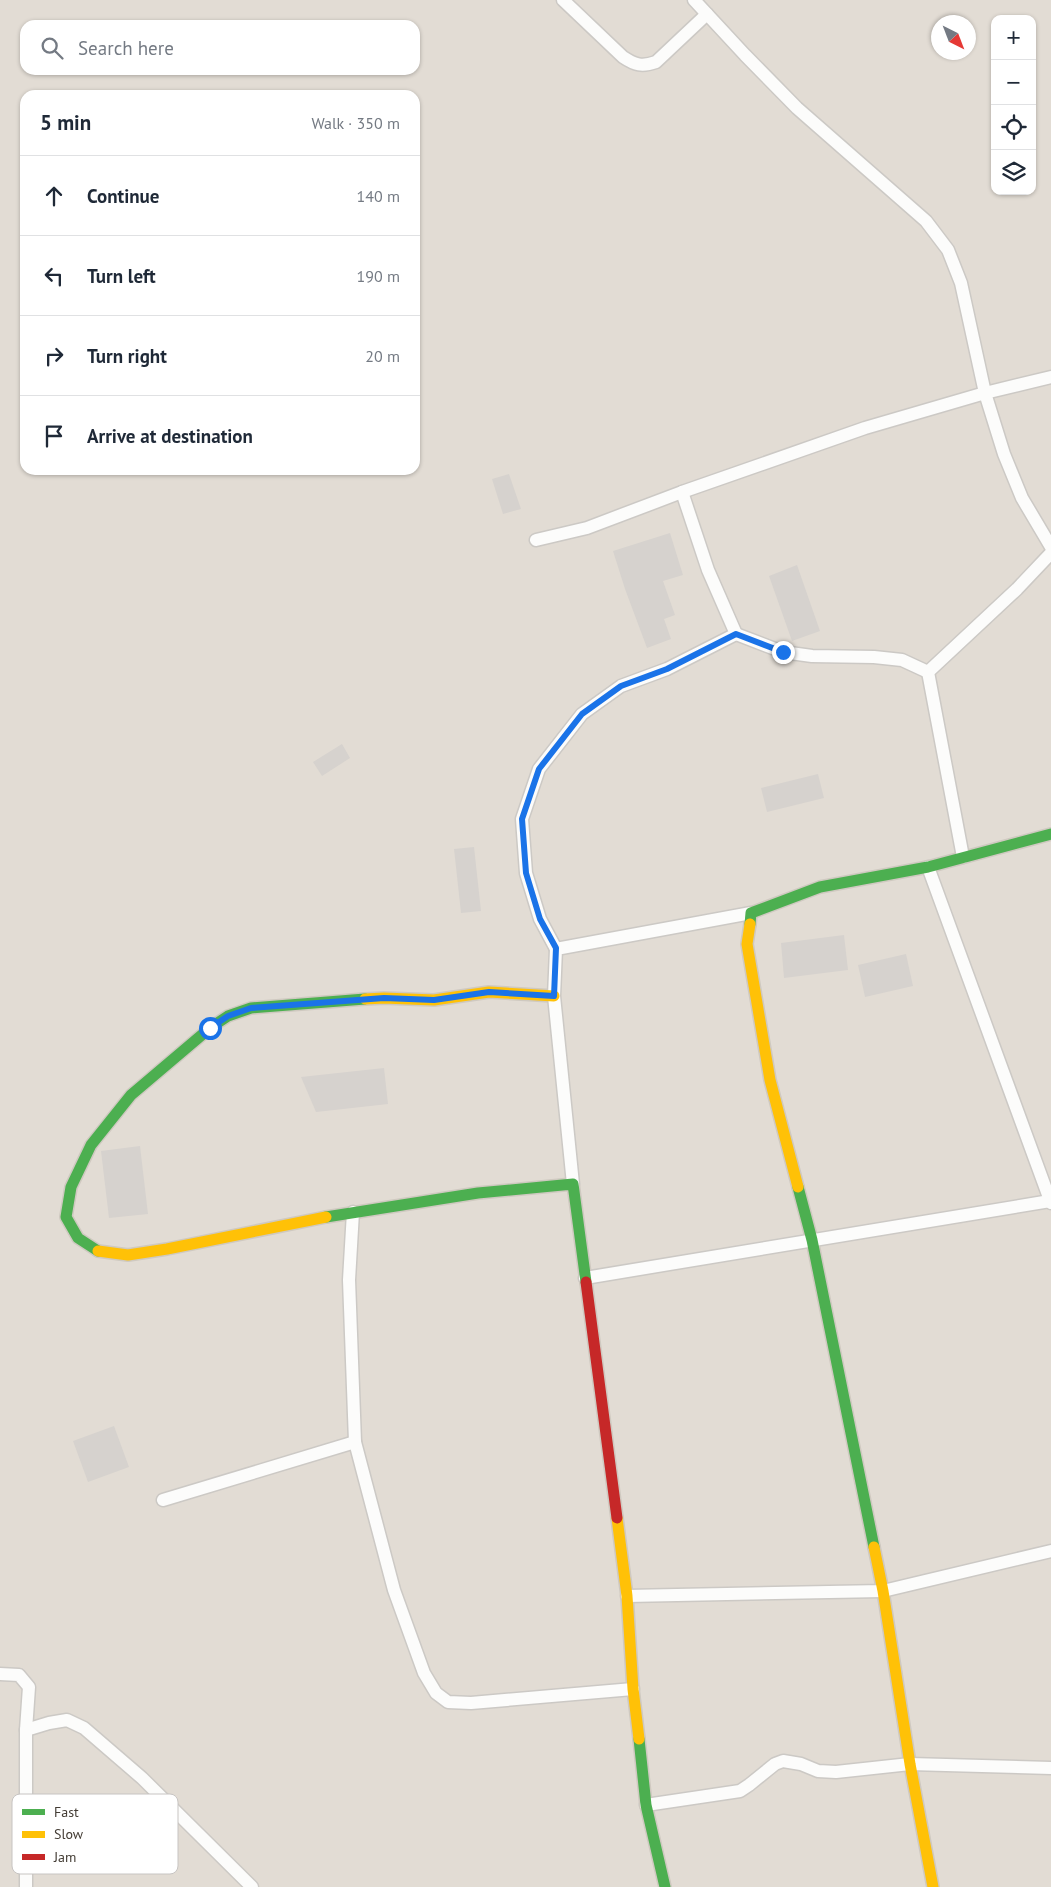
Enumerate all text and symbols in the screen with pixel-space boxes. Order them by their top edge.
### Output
north arrow [931,15,976,60]
map controls [991,15,1036,195]
button: + [991,15,1036,60]
search box [20,20,420,75]
icon: search [38,34,66,62]
text: Search here [78,36,174,60]
button: − [991,60,1036,105]
button: locate [991,105,1036,150]
text: 5 min [40,109,91,136]
text: Walk · 350 m [311,113,400,133]
button: layers [991,150,1036,195]
icon: ahead [40,182,68,210]
text: Continue [87,184,159,208]
text: 140 m [357,186,400,206]
icon: left [40,262,68,290]
text: Turn left [87,264,156,288]
text: 190 m [357,266,400,286]
icon: right [40,342,68,370]
text: Turn right [87,344,167,368]
text: 20 m [365,346,400,366]
icon: arrive [40,422,68,450]
text: Arrive at destination [87,424,253,448]
route end [772,641,795,664]
route start [199,1017,222,1040]
legend [12,1794,178,1874]
text: Fast [54,1803,79,1821]
text: Slow [54,1825,84,1843]
text: Jam [53,1848,76,1866]

